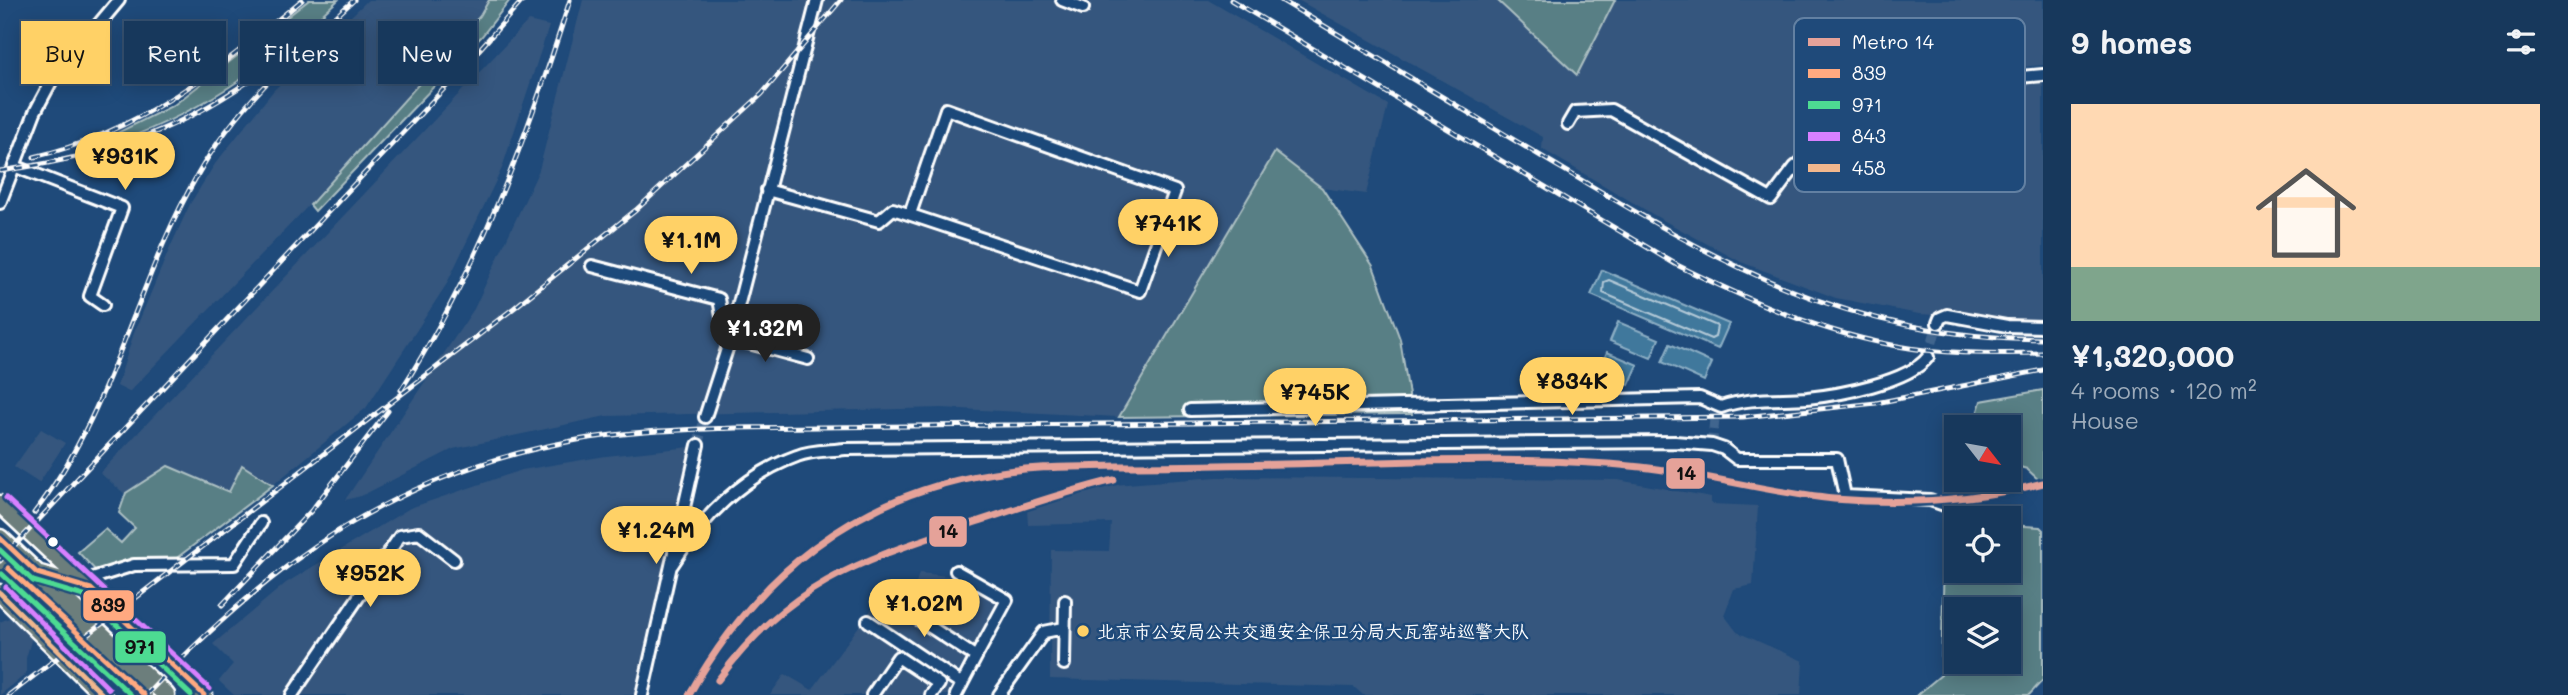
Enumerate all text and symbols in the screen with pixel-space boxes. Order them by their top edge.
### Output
legend [1794,18,2025,192]
chip: Buy [21,21,110,84]
chip: Rent [124,21,226,84]
chip: Filters [240,21,364,84]
chip: New [378,21,477,84]
text: 9 homes [2071,22,2192,62]
icon: filters [2502,23,2540,61]
text: Metro 14 [1852,29,1934,54]
text: 839 [1852,60,1886,85]
text: 971 [1852,92,1882,117]
text: 843 [1852,123,1886,148]
pin: ¥931K [76,132,174,192]
text: ¥931K [91,140,159,170]
icon: home [2243,150,2369,276]
text: 458 [1852,155,1886,180]
pin: ¥741K [1119,200,1217,259]
text: ¥741K [1134,207,1202,237]
pin: ¥1.1M [642,216,740,276]
text: ¥1.1M [660,224,722,254]
pin: ¥1.32M [708,304,822,364]
text: ¥1.32M [726,312,804,342]
text: ¥1,320,000 [2071,335,2234,375]
pin: ¥834K [1523,358,1621,417]
text: ¥834K [1536,365,1608,395]
pin: ¥745K [1266,368,1364,428]
text: 4 rooms · 120 m² [2071,375,2257,405]
text: ¥745K [1279,376,1351,406]
text: House [2071,405,2139,435]
north arrow [1944,415,2021,492]
map controls [1944,415,2021,674]
line badge: 14 [1665,457,1706,490]
text: 14 [1676,460,1696,485]
pin: ¥1.24M [599,506,713,566]
button: locate [1944,506,2021,583]
text: ¥1.24M [617,514,695,544]
line badge: 14 [928,515,968,548]
text: 14 [938,518,958,543]
unlabelled marker [46,535,60,549]
pin: ¥952K [321,550,419,609]
text: ¥952K [335,557,405,587]
pin: ¥1.02M [867,580,981,639]
text: ¥1.02M [885,587,963,617]
line badge: 839 [82,589,135,622]
text: 839 [91,592,126,617]
button: layers [1944,597,2021,674]
place label: 北京市公安局公共交通安全保卫分局大瓦窑站巡警大队 [1097,619,1529,643]
marker: 北京市公安局公共交通安全保卫分局大瓦窑站巡警大队 [1075,623,1091,639]
line badge: 971 [114,630,167,664]
text: 971 [125,634,155,659]

